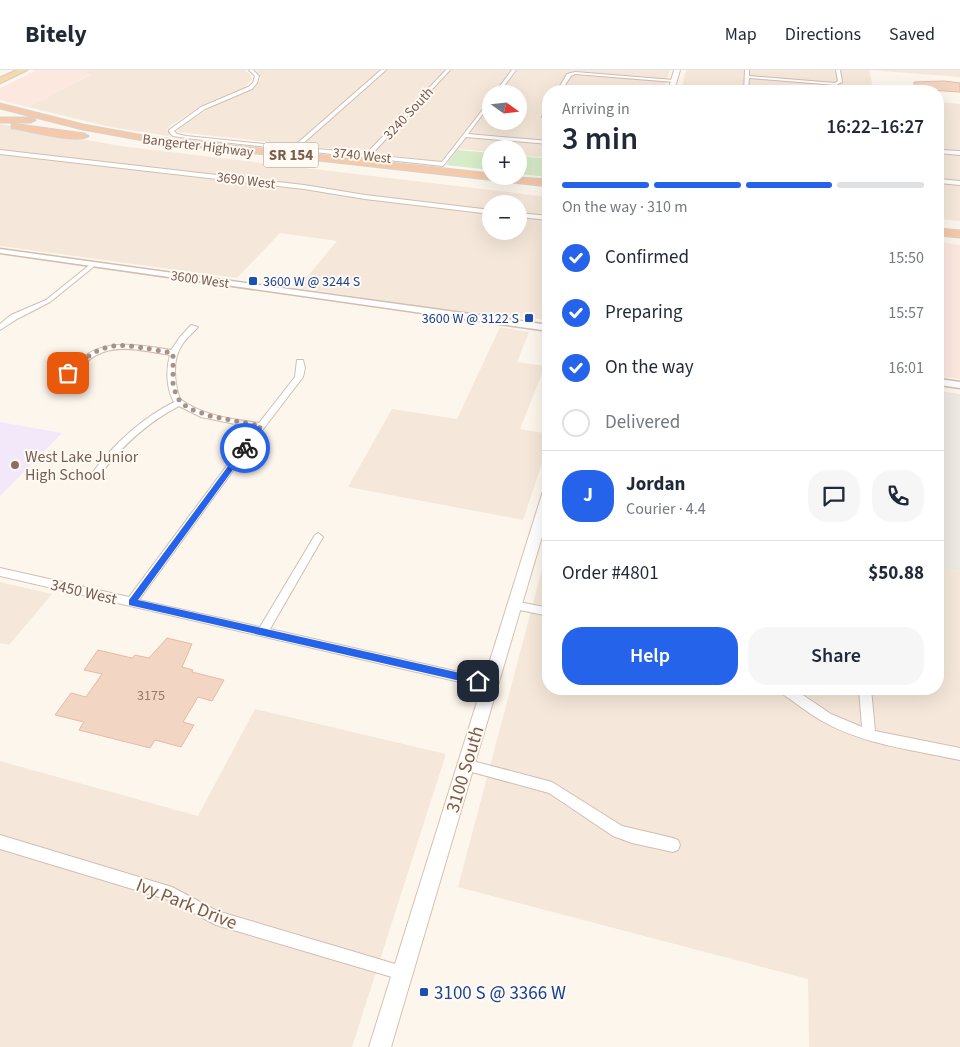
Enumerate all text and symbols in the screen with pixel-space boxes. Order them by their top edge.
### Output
text: Bitely [25,17,87,52]
text: Map [725,22,757,47]
text: Directions [785,22,861,47]
text: Saved [889,22,935,47]
street label: 3240 South [379,83,438,145]
north arrow [482,85,528,130]
map controls [482,85,527,240]
text: Arriving in [562,98,630,120]
text: 16:22–16:27 [826,114,924,141]
text: 3 min [562,116,638,162]
street label: Bangerter Highway [141,129,255,163]
button: + [482,140,527,185]
road number: SR 154 [264,142,318,168]
street label: 3740 West [332,143,392,169]
street label: 3690 West [215,167,277,195]
button: − [482,195,527,240]
text: On the way · 310 m [562,196,687,218]
icon: check [562,244,590,272]
text: Confirmed [605,244,689,271]
text: 15:50 [888,247,924,269]
street label: 3600 West [169,266,231,294]
place label: 3600 W @ 3244 S [263,272,360,292]
marker: 3600 W @ 3244 S [247,275,259,287]
icon: check [562,299,590,327]
text: Preparing [605,299,683,326]
text: 15:57 [888,302,924,324]
place label: 3600 W @ 3122 S [422,309,519,329]
marker: 3600 W @ 3122 S [523,312,535,324]
pin [47,352,89,394]
icon: check [562,354,590,382]
text: On the way [605,354,694,381]
text: 16:01 [888,357,924,379]
icon: bag [54,359,82,387]
text: Delivered [605,409,680,436]
courier [220,423,270,473]
icon: bike [231,434,259,462]
place label: West Lake Junior High School [25,446,139,486]
marker: West Lake Junior High School [9,459,21,471]
button: chat [808,470,860,522]
button: phone [872,470,924,522]
text: Jordan [626,471,685,498]
text: J [583,482,593,509]
text: Courier · 4.4 [626,498,706,520]
text: Order #4801 [562,560,659,587]
text: $50.88 [868,560,924,587]
street label: 3450 West [49,574,120,610]
button: Help [562,627,738,685]
button: Share [748,627,924,685]
pin [457,660,499,702]
icon: home [464,667,492,695]
house number: 3175 [137,686,165,706]
street label: 3100 South [439,723,491,816]
street label: Ivy Park Drive [132,872,241,937]
place label: 3100 S @ 3366 W [434,980,566,1007]
marker: 3100 S @ 3366 W [418,986,430,998]

